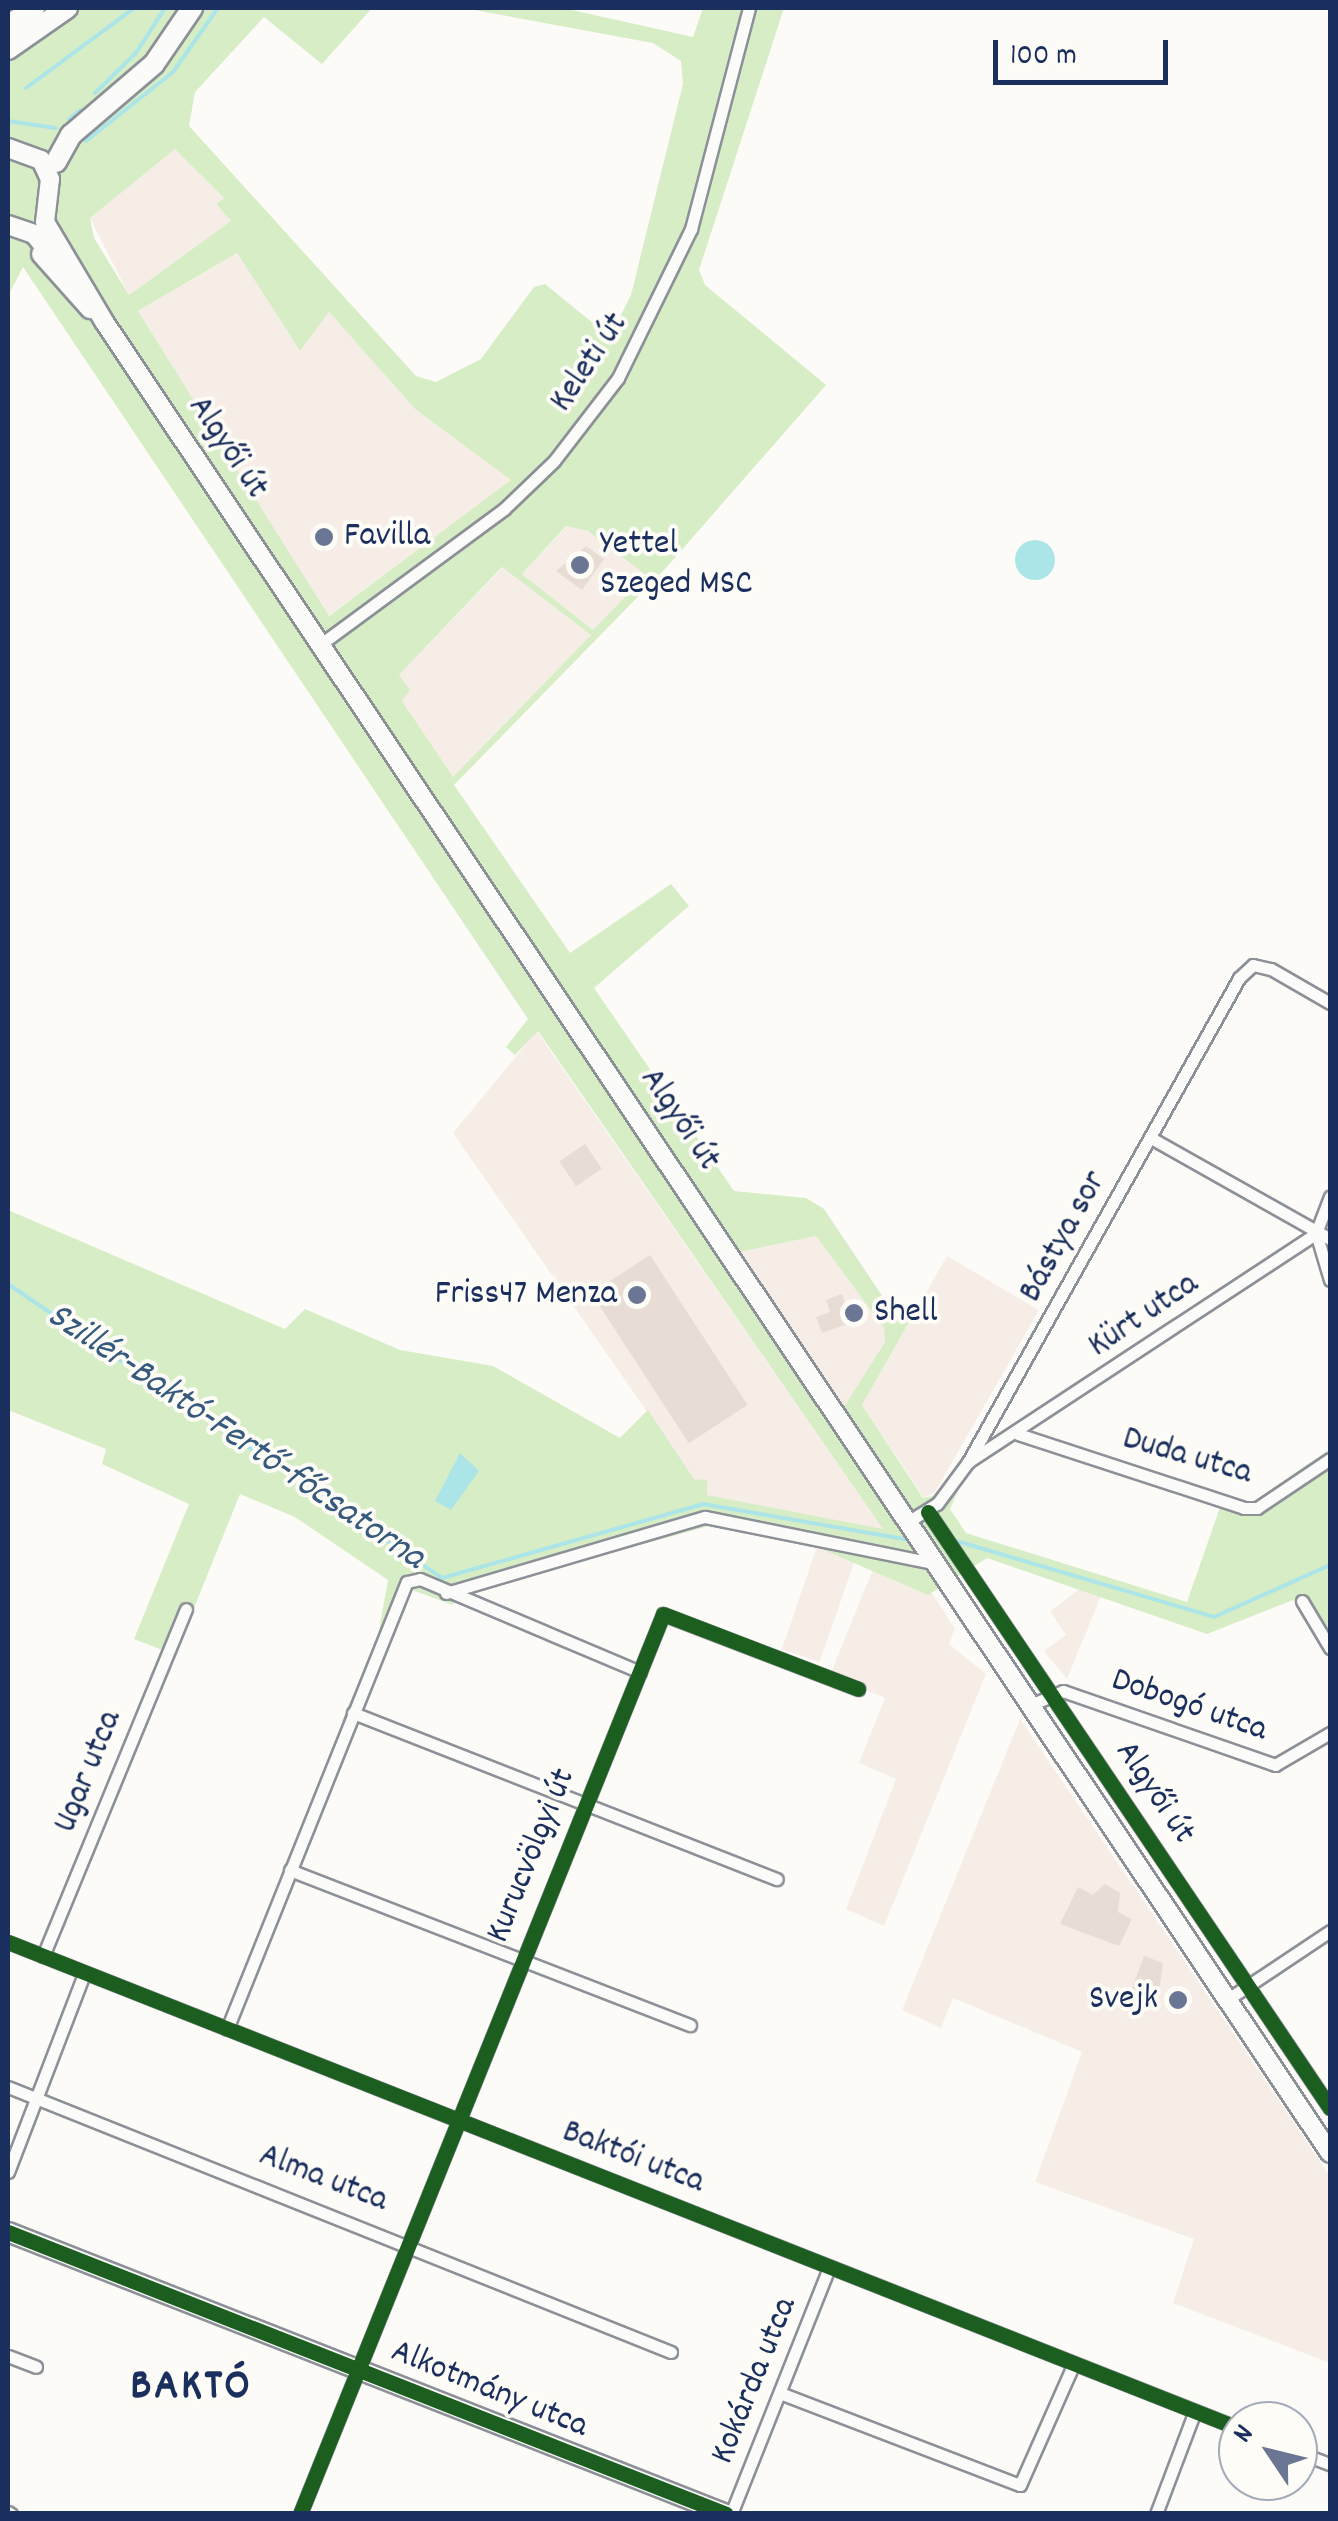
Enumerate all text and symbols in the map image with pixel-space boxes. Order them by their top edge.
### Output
scale bar [998,20,1173,82]
text: 100 m [1010,36,1077,79]
street label: Keleti út [542,305,638,421]
street label: Algyői út [177,389,277,507]
place label: Favilla [344,516,430,558]
place label: Yettel Szeged MSC [600,524,753,606]
marker: Favilla [313,526,335,548]
marker: Yettel Szeged MSC [569,554,591,576]
street label: Algyői út [629,1061,729,1179]
street label: Bástya sor [1011,1164,1117,1310]
street label: Kürt utca [1081,1264,1207,1368]
place label: Friss47 Menza [435,1274,617,1316]
marker: Friss47 Menza [626,1284,648,1306]
place label: Shell [874,1292,938,1334]
water label: Szillér-Baktó-Fertő-főcsatorna [37,1294,433,1582]
marker: Shell [843,1302,865,1324]
street label: Duda utca [1118,1419,1256,1495]
street label: Dobogó utca [1106,1660,1272,1752]
street label: Ugar utca [46,1705,132,1839]
street label: Algyői út [1104,1734,1204,1852]
street label: Kurucvölgyi út [478,1763,586,1949]
place label: Svejk [1089,1979,1158,2021]
marker: Svejk [1167,1989,1189,2011]
street label: Baktói utca [556,2112,710,2204]
street label: Alma utca [253,2135,393,2223]
street label: Kokárda utca [703,2292,807,2470]
street label: Alkotmány utca [384,2331,594,2449]
district label: BAKTÓ [130,2362,252,2416]
north arrow [1218,2401,1318,2501]
text: N [1225,2418,1265,2452]

